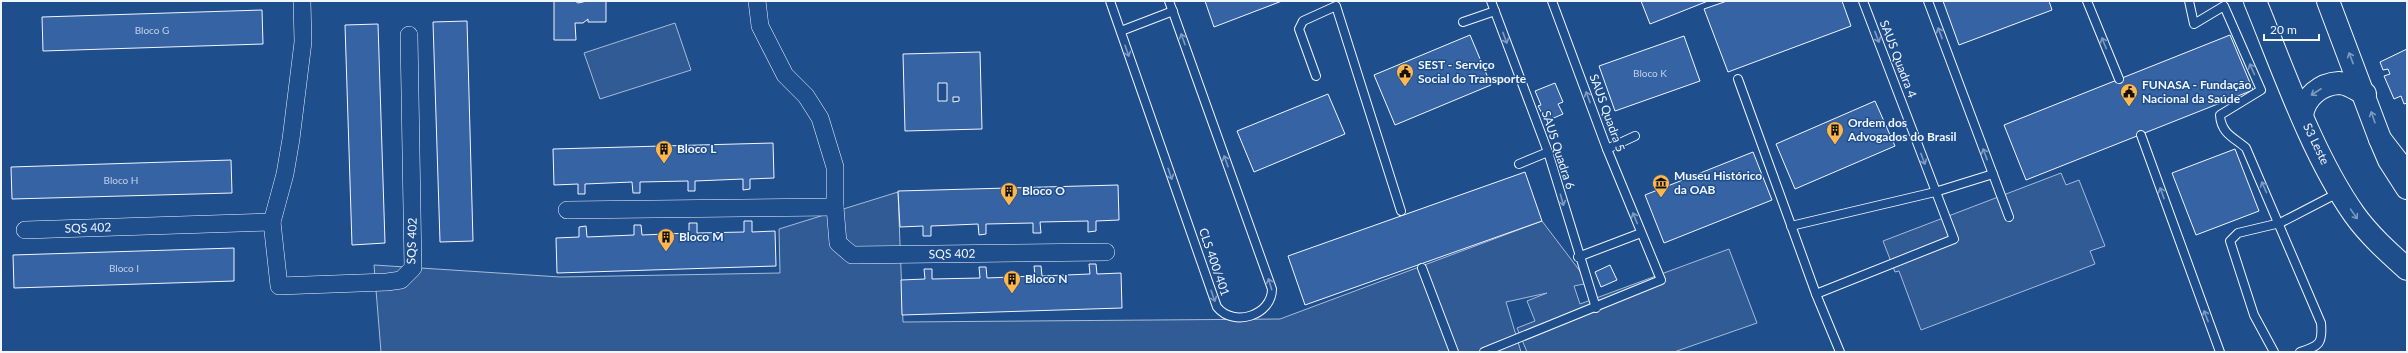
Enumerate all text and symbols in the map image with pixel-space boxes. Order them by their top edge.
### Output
scale bar [2264,16,2319,42]
street label: SAUS Quadra 4 [1877,18,1920,100]
text: 20 m [2270,22,2297,37]
house number: Bloco G [135,24,169,36]
one-way arrow [1935,27,1943,39]
one-way arrow [1501,31,1509,43]
one-way arrow [1873,31,1881,43]
one-way arrow [1179,32,1186,45]
one-way arrow [2100,38,2107,50]
one-way arrow [1124,45,1132,57]
one-way arrow [2346,52,2354,64]
place label: SEST - Serviço Social do Transporte [1418,57,1527,86]
public building icon: SEST - Serviço Social do Transporte [1395,62,1415,87]
one-way arrow [2248,64,2255,76]
house number: Bloco K [1633,67,1667,79]
street label: SAUS Quadra 5 [1586,72,1629,154]
place label: FUNASA - Fundação Nacional da Saúde [2142,77,2252,106]
public building icon: FUNASA - Fundação Nacional da Saúde [2119,82,2139,107]
one-way arrow [2311,88,2322,96]
one-way arrow [1583,91,1591,103]
street label: SAUS Quadra 6 [1539,109,1578,191]
one-way arrow [2368,111,2376,123]
place label: Ordem dos Advogados do Brasil [1847,115,1957,144]
building icon: Ordem dos Advogados do Brasil [1825,120,1845,145]
street label: S3 Leste [2300,121,2333,167]
building icon: Bloco L [654,139,674,164]
place label: Bloco L [677,141,717,156]
one-way arrow [1981,149,1989,161]
one-way arrow [1919,153,1927,165]
one-way arrow [1222,156,1230,168]
one-way arrow [1167,167,1175,179]
place label: Museu Histórico da OAB [1674,168,1762,197]
museum icon: Museu Histórico da OAB [1651,173,1671,198]
house number: Bloco H [104,174,138,186]
building icon: Bloco O [999,181,1019,206]
one-way arrow [2260,181,2267,193]
place label: Bloco O [1022,183,1065,198]
one-way arrow [2157,188,2165,200]
one-way arrow [1559,193,1566,206]
one-way arrow [2350,208,2358,219]
one-way arrow [1631,212,1639,224]
street label: SQS 402 [403,217,420,265]
street label: SQS 402 [64,219,112,236]
street label: CLS 400/401 [1196,226,1233,298]
building icon: Bloco M [656,227,676,252]
place label: Bloco M [679,229,724,244]
street label: SQS 402 [929,246,975,261]
house number: Bloco I [109,262,139,274]
building icon: Bloco N [1002,269,1022,294]
place label: Bloco N [1025,271,1067,286]
one-way arrow [1265,278,1273,290]
one-way arrow [1210,290,1218,302]
one-way arrow [2202,310,2210,322]

